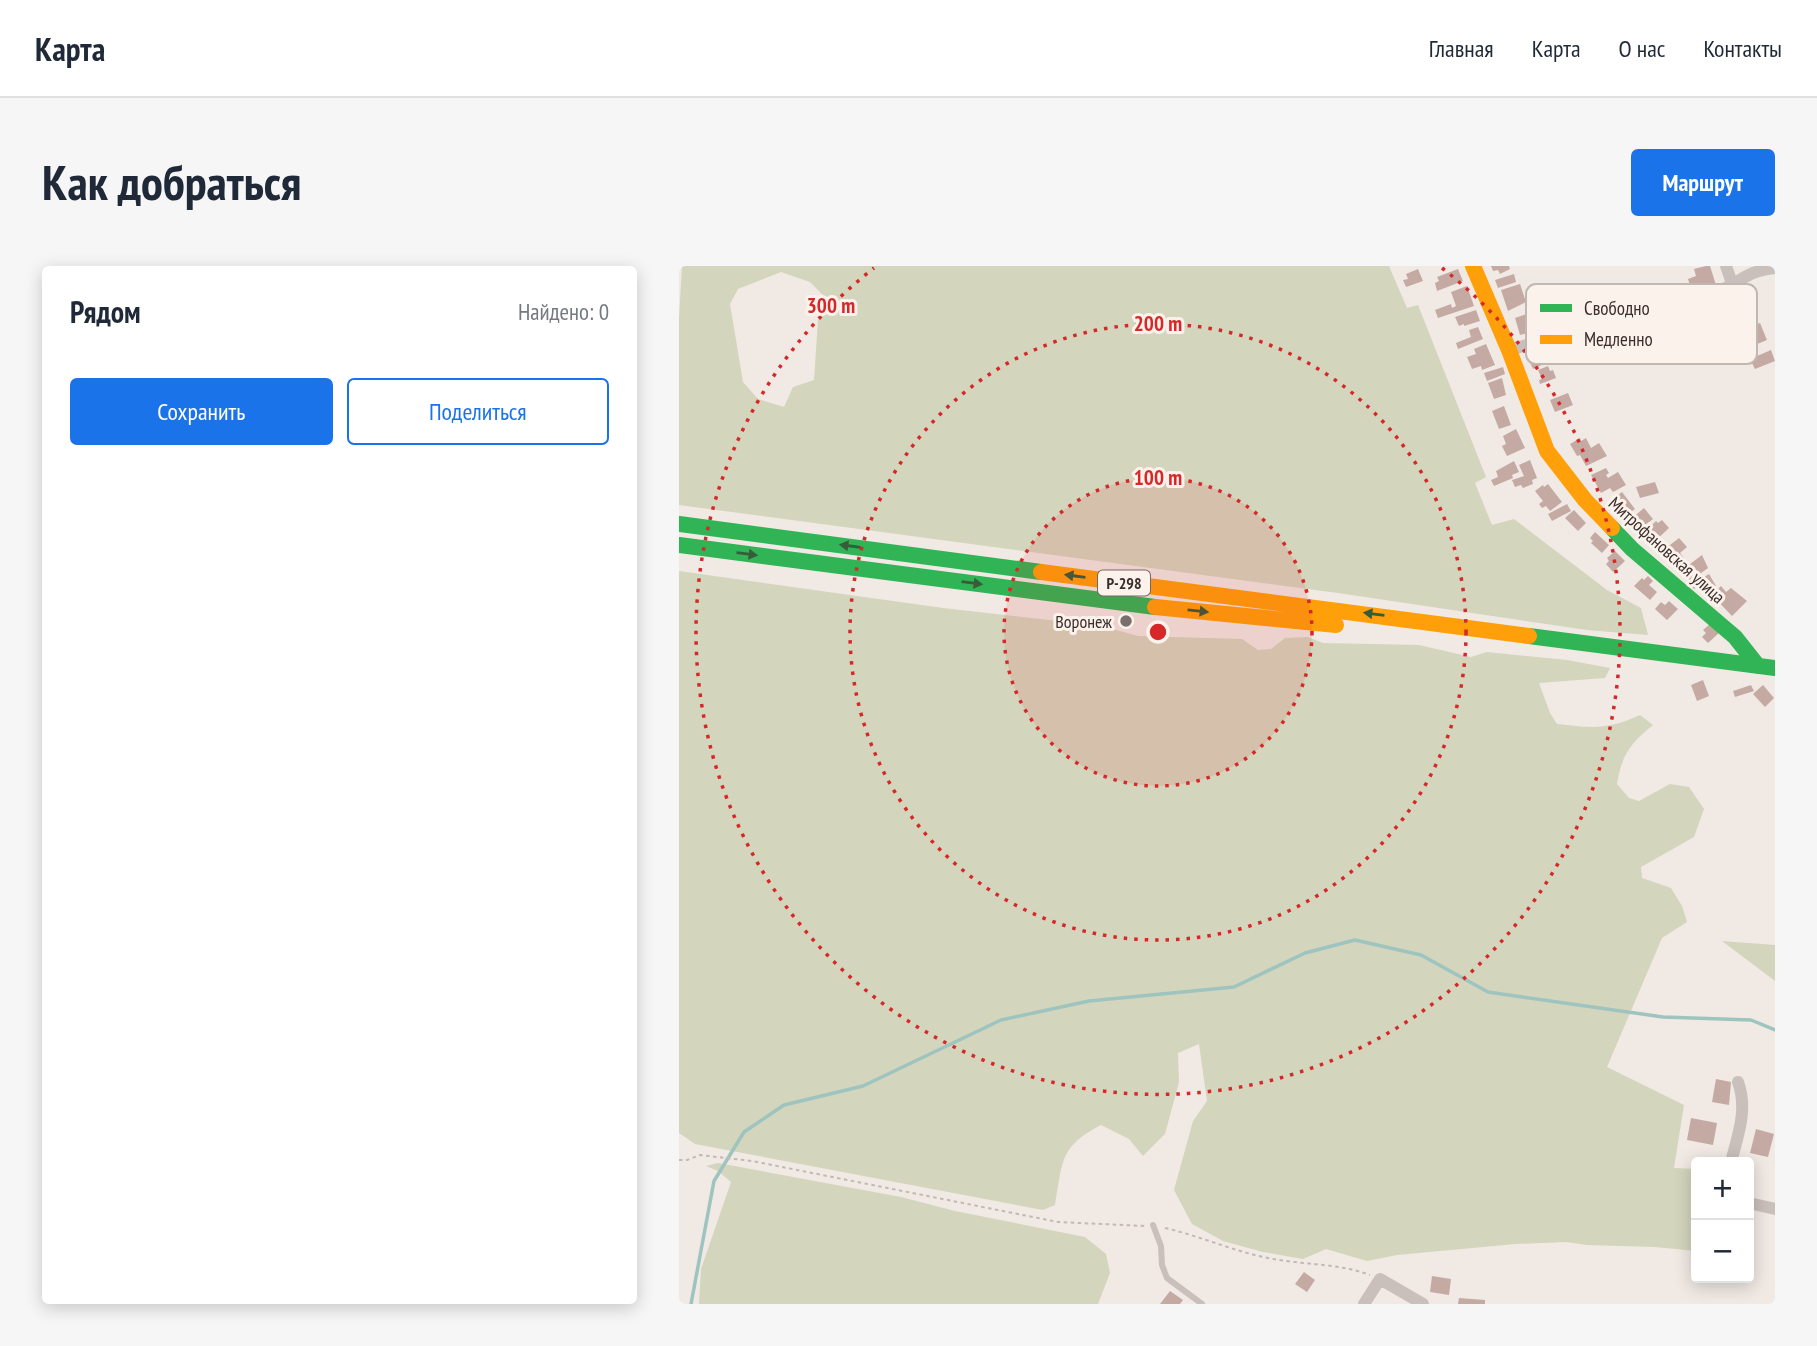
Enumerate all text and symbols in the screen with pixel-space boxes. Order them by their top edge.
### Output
text: Карта [35,27,105,70]
text: Главная [1429,33,1494,64]
text: Карта [1532,33,1581,64]
text: О нас [1619,33,1665,64]
text: Контакты [1703,33,1782,64]
button: Маршрут [1631,149,1775,216]
text: Как добраться [42,150,301,214]
legend [1526,284,1757,364]
text: Рядом [70,292,141,331]
text: 300 m [807,292,855,319]
text: Свободно [1584,296,1650,320]
text: Найдено: 0 [518,297,609,326]
text: 200 m [1134,310,1182,337]
text: Медленно [1584,327,1653,351]
button: Сохранить [70,378,333,445]
button: Поделиться [347,378,609,445]
text: 100 m [1134,464,1182,491]
street label: Митрофановская улица [1604,492,1730,608]
one-way arrow [839,541,861,552]
one-way arrow [736,548,758,559]
road number: Р-298 [1098,570,1150,596]
one-way arrow [1064,571,1086,582]
one-way arrow [961,578,983,589]
one-way arrow [1187,606,1209,617]
one-way arrow [1363,609,1385,620]
place label: Воронеж [1055,610,1112,633]
marker: Воронеж [1118,613,1134,629]
centre of rings [1146,620,1170,644]
map controls [1691,1157,1754,1283]
button: + [1691,1157,1754,1220]
button: − [1691,1220,1754,1283]

